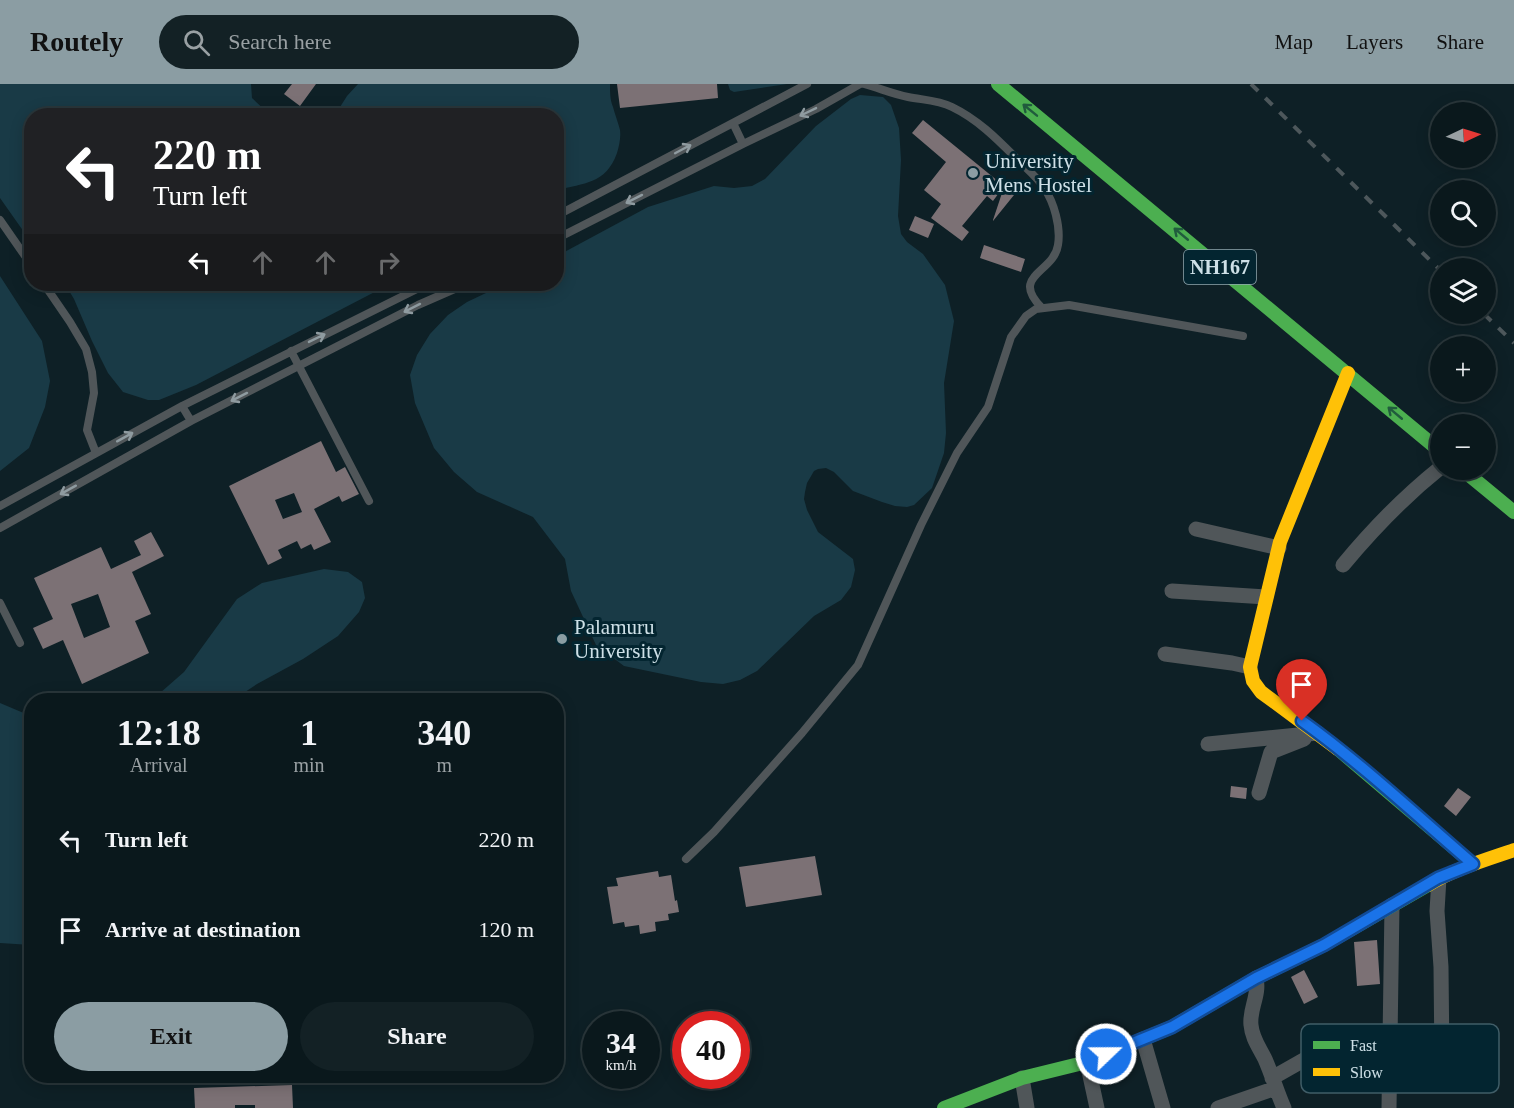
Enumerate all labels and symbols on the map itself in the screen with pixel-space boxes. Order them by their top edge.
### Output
north arrow [1430,102,1496,168]
one-way arrow [1022,104,1038,117]
one-way arrow [800,107,818,118]
one-way arrow [673,143,691,155]
place label: University Mens Hostel [985,149,1092,197]
marker: University Mens Hostel [966,166,980,180]
one-way arrow [625,194,643,206]
one-way arrow [1173,228,1189,241]
road number: NH167 [1184,250,1256,284]
one-way arrow [404,303,422,314]
one-way arrow [307,332,325,344]
one-way arrow [231,391,248,403]
one-way arrow [1388,406,1403,420]
one-way arrow [116,431,133,443]
one-way arrow [59,485,77,496]
place label: Palamuru University [574,615,663,663]
marker: Palamuru University [555,632,569,646]
pin [1276,659,1327,721]
speed limit sign: 40 [672,1011,750,1089]
position arrow [1074,1022,1138,1086]
legend [1301,1024,1499,1093]
text: Fast [1350,1037,1377,1054]
text: Slow [1350,1064,1383,1081]

